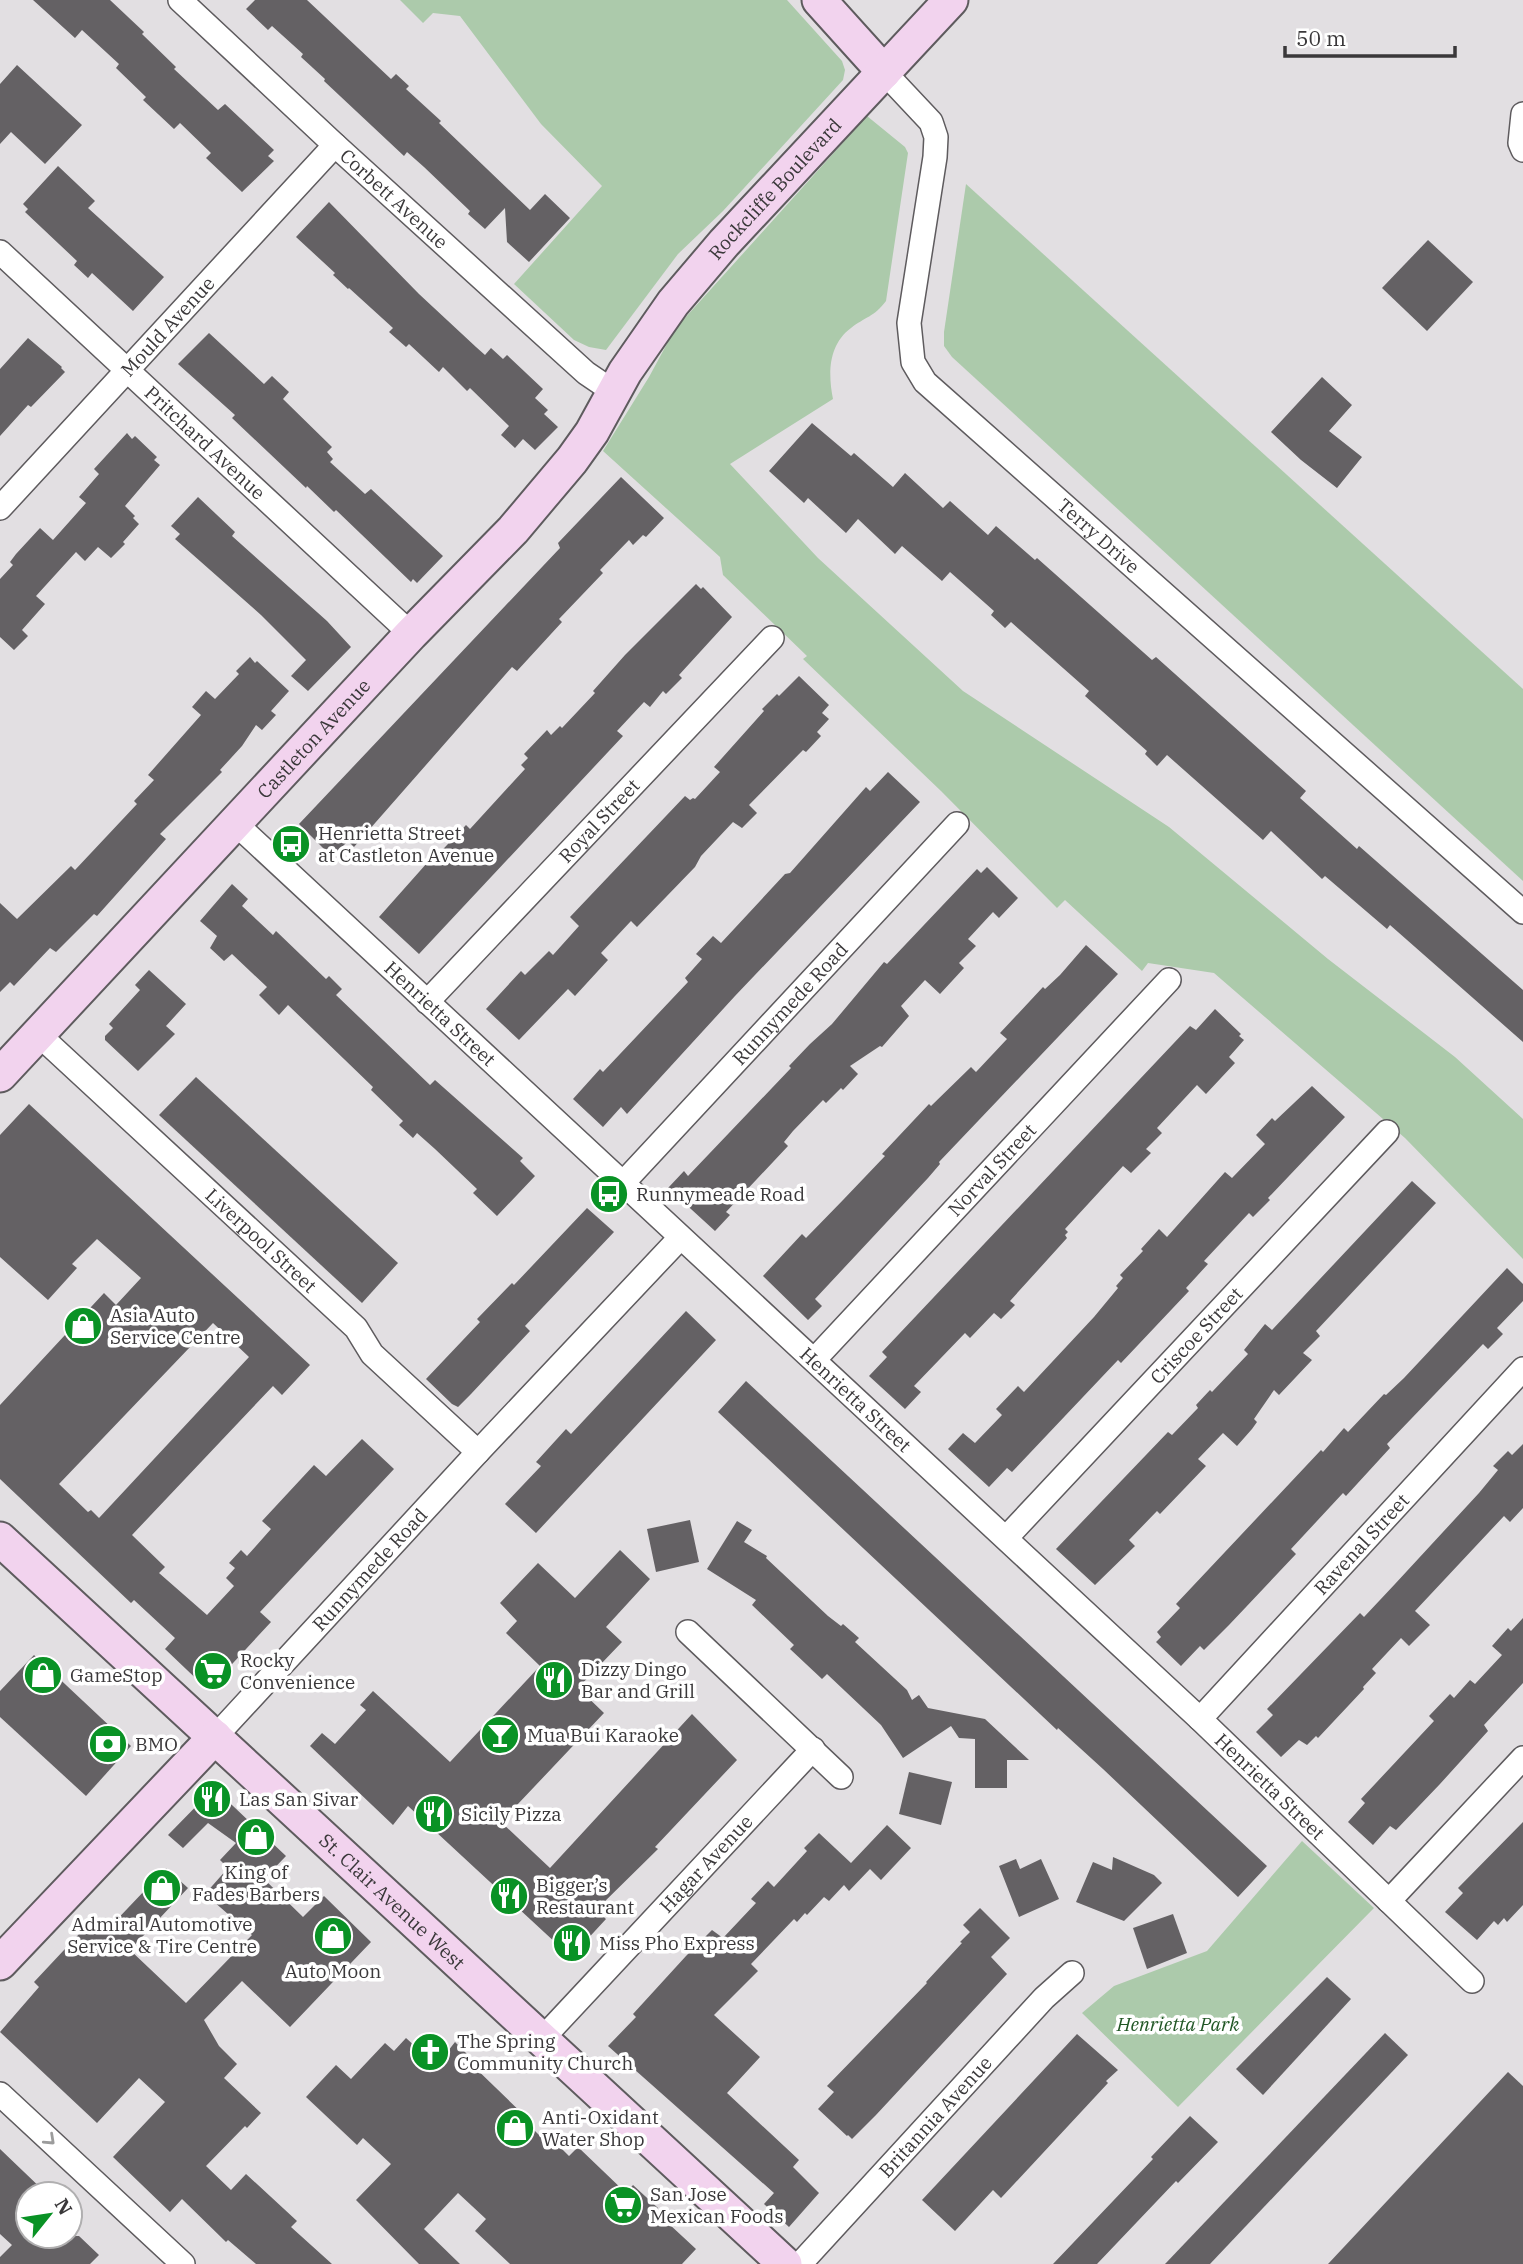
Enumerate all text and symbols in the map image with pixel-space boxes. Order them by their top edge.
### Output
scale bar [1285,14,1455,58]
text: 50 m [1296,24,1346,52]
street label: Rockcliffe Boulevard [703,113,846,264]
street label: Corbett Avenue [335,143,453,254]
street label: Mould Avenue [115,271,220,382]
street label: Pritchard Avenue [140,381,270,505]
street label: Terry Drive [1053,493,1145,579]
street label: Castleton Avenue [252,674,375,803]
street label: Royal Street [553,773,645,868]
place label: Henrietta Street at Castleton Avenue [318,821,494,867]
bus stop icon: Henrietta Street at Castleton Avenue [270,823,312,865]
street label: Runnymede Road [727,937,853,1070]
street label: Henrietta Street [379,956,501,1071]
street label: Norval Street [943,1118,1041,1221]
bus stop icon: Runnymeade Road [588,1173,630,1215]
place label: Runnymeade Road [636,1182,805,1206]
street label: Liverpool Street [201,1183,322,1298]
street label: Criscoe Street [1145,1282,1248,1389]
place label: Asia Auto Service Centre [110,1303,240,1349]
shop icon: Asia Auto Service Centre [62,1305,104,1347]
street label: Henrietta Street [795,1342,917,1457]
street label: Ravenal Street [1309,1488,1414,1600]
street label: Runnymede Road [307,1503,432,1636]
place label: Rocky Convenience [240,1648,355,1694]
supermarket icon: Rocky Convenience [192,1650,234,1692]
shop icon: GameStop [22,1654,64,1696]
place label: Dizzy Dingo Bar and Grill [581,1657,695,1703]
restaurant icon: Dizzy Dingo Bar and Grill [533,1659,575,1701]
place label: GameStop [70,1663,163,1687]
bar icon: Mua Bui Karaoke [479,1714,521,1756]
bank icon: BMO [87,1723,129,1765]
place label: Mua Bui Karaoke [527,1723,679,1747]
street label: Henrietta Street [1210,1728,1330,1845]
place label: BMO [135,1732,178,1756]
restaurant icon: Las San Sivar [191,1778,233,1820]
place label: Las San Sivar [239,1787,359,1811]
restaurant icon: Sicily Pizza [413,1793,455,1835]
place label: Sicily Pizza [461,1802,562,1826]
street label: Hagar Avenue [654,1810,757,1918]
shop icon: King of Fades Barbers [235,1816,277,1858]
street label: St. Clair Avenue West [314,1828,470,1975]
place label: King of Fades Barbers [192,1860,320,1906]
shop icon: Admiral Automotive Service & Tire Centre [141,1867,183,1909]
place label: Bigger’s Restaurant [536,1873,634,1919]
restaurant icon: Bigger’s Restaurant [488,1875,530,1917]
place label: Admiral Automotive Service & Tire Centre [67,1912,257,1958]
shop icon: Auto Moon [312,1915,354,1957]
restaurant icon: Miss Pho Express [551,1922,593,1964]
place label: Miss Pho Express [599,1931,755,1955]
place label: Auto Moon [285,1959,381,1983]
park label: Henrietta Park [1116,2012,1240,2036]
place label: The Spring Community Church [457,2029,633,2075]
church icon: The Spring Community Church [409,2031,451,2073]
street label: Britannia Avenue [874,2051,997,2182]
place label: Anti-Oxidant Water Shop [542,2105,659,2151]
shop icon: Anti-Oxidant Water Shop [494,2107,536,2149]
one-way arrow [42,2132,55,2145]
north arrow [14,2180,84,2250]
place label: San Jose Mexican Foods [650,2182,784,2228]
supermarket icon: San Jose Mexican Foods [602,2184,644,2226]
text: N [50,2194,78,2219]

